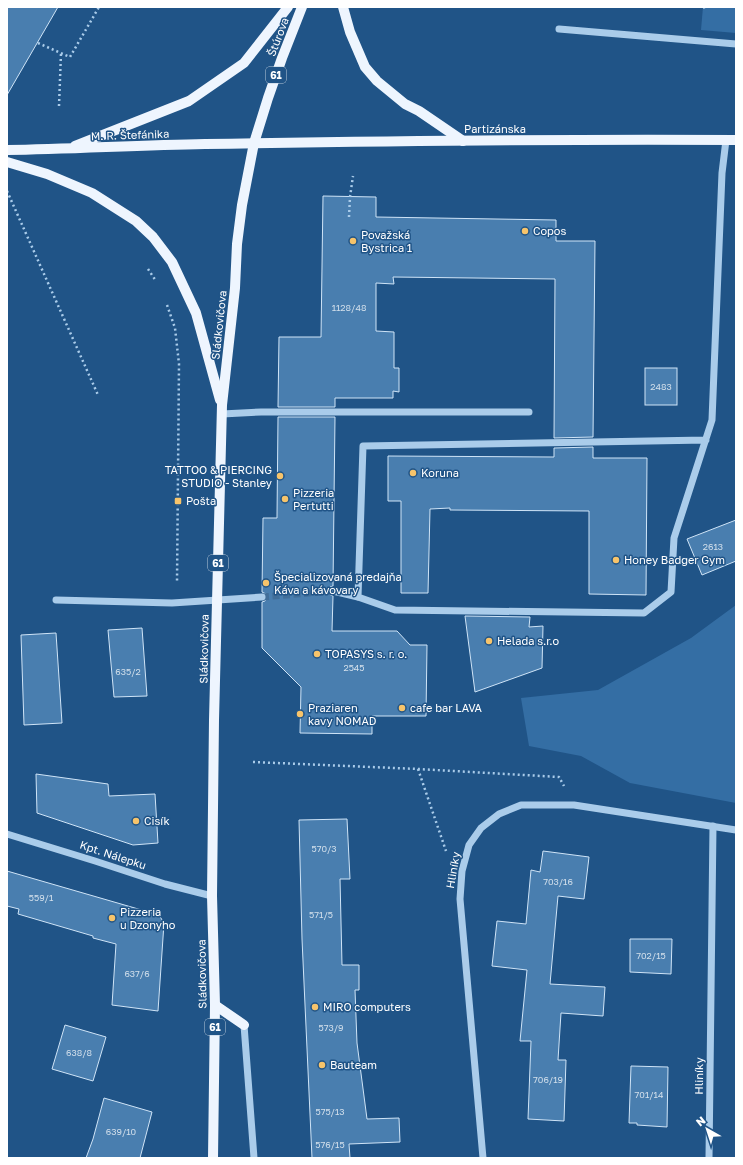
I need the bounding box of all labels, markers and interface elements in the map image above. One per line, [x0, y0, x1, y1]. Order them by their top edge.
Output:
street label: Štúrova [264, 16, 291, 58]
road number: 61 [266, 67, 286, 83]
street label: Partizánska [464, 122, 526, 135]
street label: M. R. Štefánika [90, 127, 169, 142]
place label: Copos [533, 224, 566, 237]
marker: Copos [520, 226, 530, 236]
place label: Považská Bystrica 1 [361, 228, 412, 254]
marker: Považská Bystrica 1 [348, 236, 358, 246]
street label: Sládkovičova [208, 290, 229, 360]
house number: 1128/48 [332, 302, 366, 313]
house number: 2483 [650, 381, 672, 392]
place label: TATTOO & PIERCING STUDIO - Stanley [165, 463, 272, 489]
place label: Koruna [421, 466, 459, 479]
marker: Koruna [408, 468, 418, 478]
marker: TATTOO & PIERCING STUDIO - Stanley [275, 471, 285, 481]
place label: Pizzeria Pertutti [293, 486, 334, 512]
place label: Pošta [186, 494, 216, 507]
marker: Pizzeria Pertutti [280, 494, 290, 504]
marker: Pošta [173, 496, 183, 506]
house number: 2613 [703, 541, 723, 552]
place label: Honey Badger Gym [624, 553, 725, 566]
road number: 61 [208, 555, 228, 571]
marker: Honey Badger Gym [611, 555, 621, 565]
place label: Špecializovaná predajňa Káva a kávovary [274, 570, 402, 596]
marker: Špecializovaná predajňa Káva a kávovary [261, 578, 271, 588]
street label: Sládkovičova [196, 614, 211, 684]
place label: Helada s.r.o [497, 634, 559, 647]
marker: Helada s.r.o [484, 636, 494, 646]
place label: TOPASYS s. r. o. [325, 647, 407, 660]
marker: TOPASYS s. r. o. [312, 649, 322, 659]
house number: 2545 [343, 662, 365, 673]
house number: 635/2 [115, 666, 141, 677]
place label: Praziaren kavy NOMAD [308, 701, 377, 727]
place label: cafe bar LAVA [410, 701, 483, 714]
marker: cafe bar LAVA [397, 703, 407, 713]
marker: Praziaren kavy NOMAD [295, 709, 305, 719]
place label: Cisík [144, 814, 170, 827]
marker: Cisík [131, 816, 141, 826]
street label: Kpt. Nálepku [78, 838, 148, 871]
house number: 570/3 [311, 843, 337, 854]
street label: Hliníky [443, 850, 462, 889]
house number: 703/16 [543, 876, 573, 887]
house number: 559/1 [29, 892, 54, 903]
place label: Pizzeria u Dzonyho [120, 905, 176, 931]
house number: 571/5 [309, 909, 333, 920]
marker: Pizzeria u Dzonyho [107, 913, 117, 923]
street label: Sládkovičova [194, 939, 209, 1009]
house number: 702/15 [636, 950, 666, 961]
house number: 637/6 [124, 968, 150, 979]
place label: MIRO computers [323, 1000, 411, 1013]
marker: MIRO computers [310, 1002, 320, 1012]
road number: 61 [205, 1019, 225, 1035]
house number: 573/9 [318, 1022, 344, 1033]
house number: 638/8 [66, 1047, 92, 1058]
street label: Hliníky [692, 1057, 705, 1095]
place label: Bauteam [330, 1058, 377, 1071]
marker: Bauteam [317, 1060, 327, 1070]
house number: 706/19 [533, 1074, 563, 1085]
house number: 701/14 [635, 1089, 664, 1100]
house number: 575/13 [315, 1106, 345, 1117]
north arrow [687, 1109, 727, 1149]
text: N [693, 1113, 708, 1129]
house number: 639/10 [106, 1126, 137, 1137]
house number: 576/15 [315, 1139, 345, 1150]

